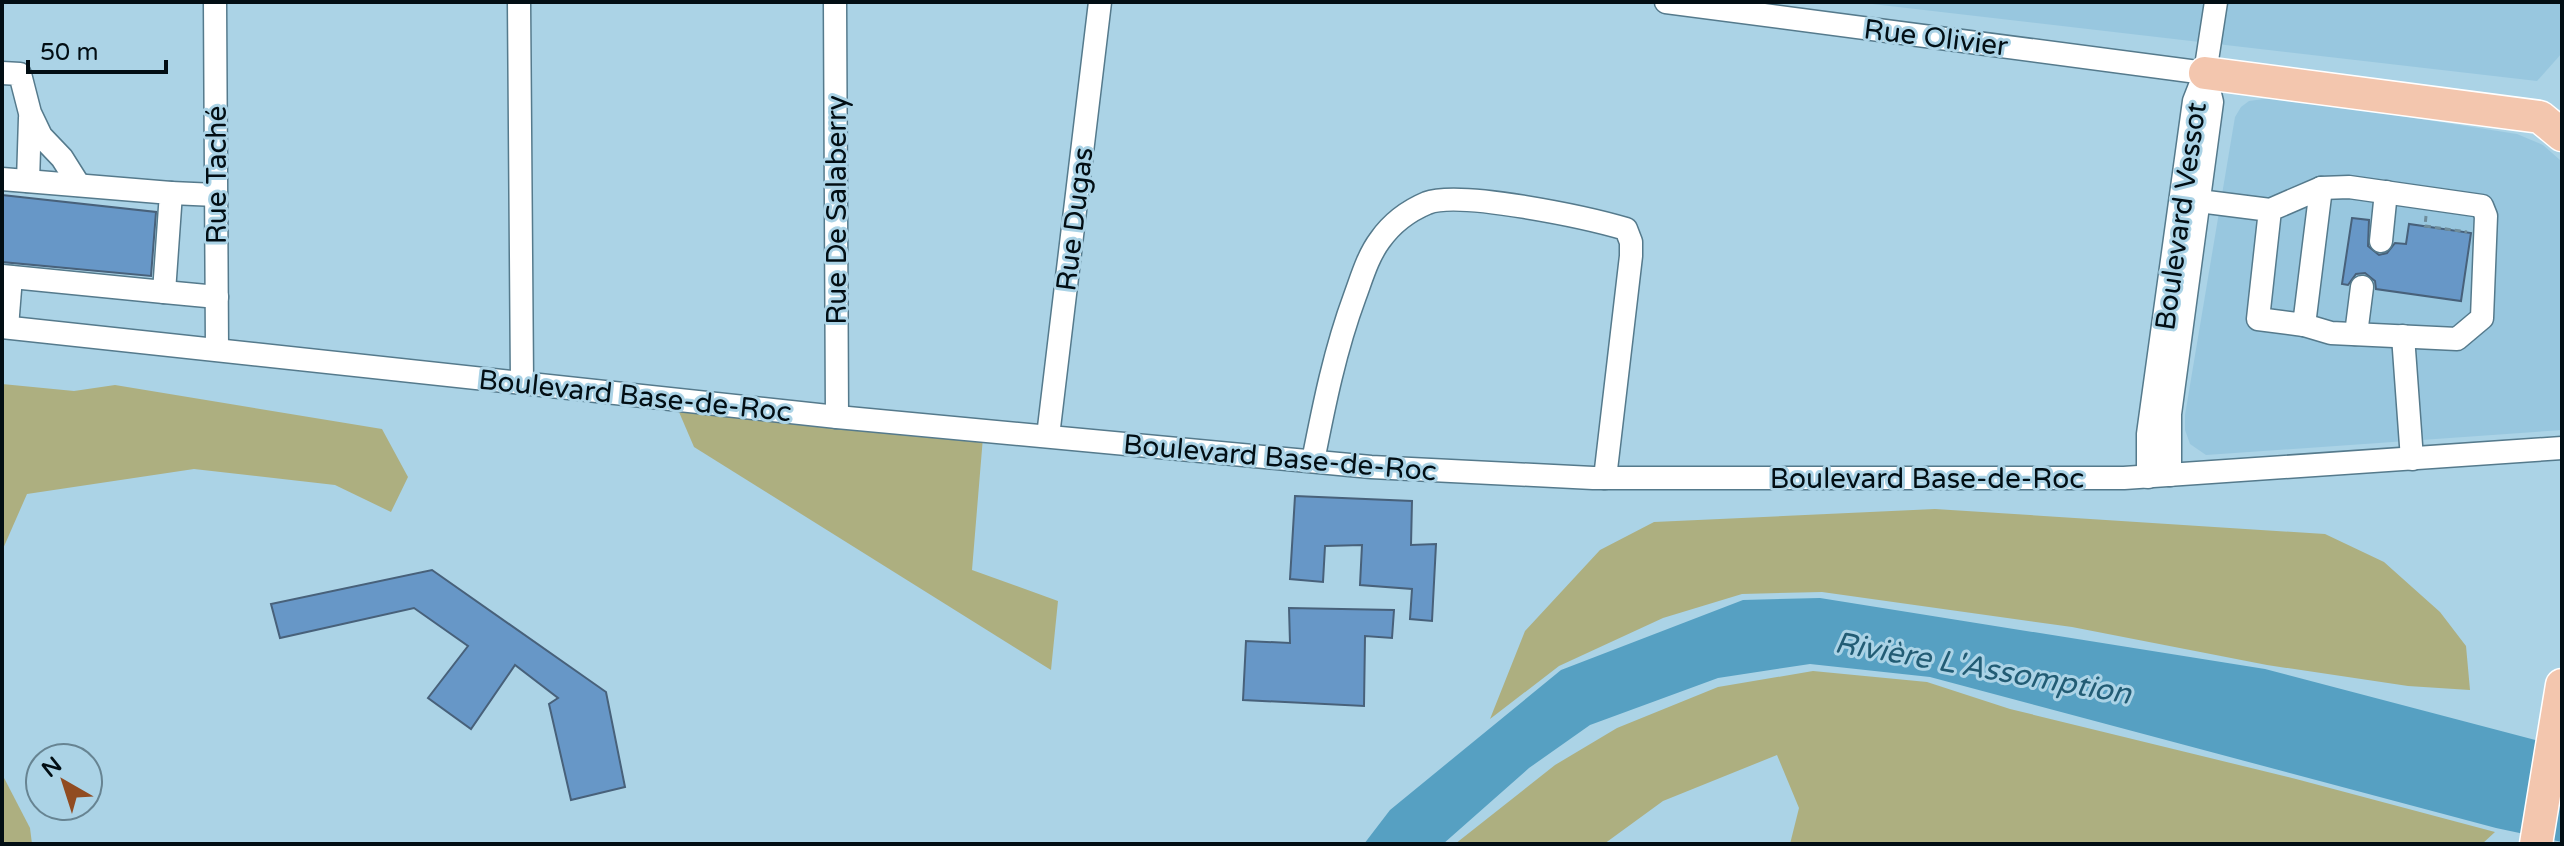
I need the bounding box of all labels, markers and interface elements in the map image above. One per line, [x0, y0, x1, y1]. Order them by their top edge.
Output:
street label: Rue Olivier [1862, 12, 2010, 64]
scale bar [28, 24, 166, 74]
text: 50 m [40, 38, 98, 67]
street label: Rue De Salaberry [820, 95, 854, 325]
street label: Boulevard Vessot [2148, 100, 2214, 332]
street label: Rue Taché [200, 106, 234, 244]
street label: Rue Dugas [1049, 145, 1101, 293]
street label: Boulevard Base-de-Roc [477, 363, 793, 429]
street label: Boulevard Base-de-Roc [1122, 427, 1438, 489]
street label: Boulevard Base-de-Roc [1770, 462, 2084, 496]
water label: Rivière L'Assomption [1832, 624, 2135, 713]
north arrow [24, 742, 104, 822]
text: N [37, 752, 67, 783]

